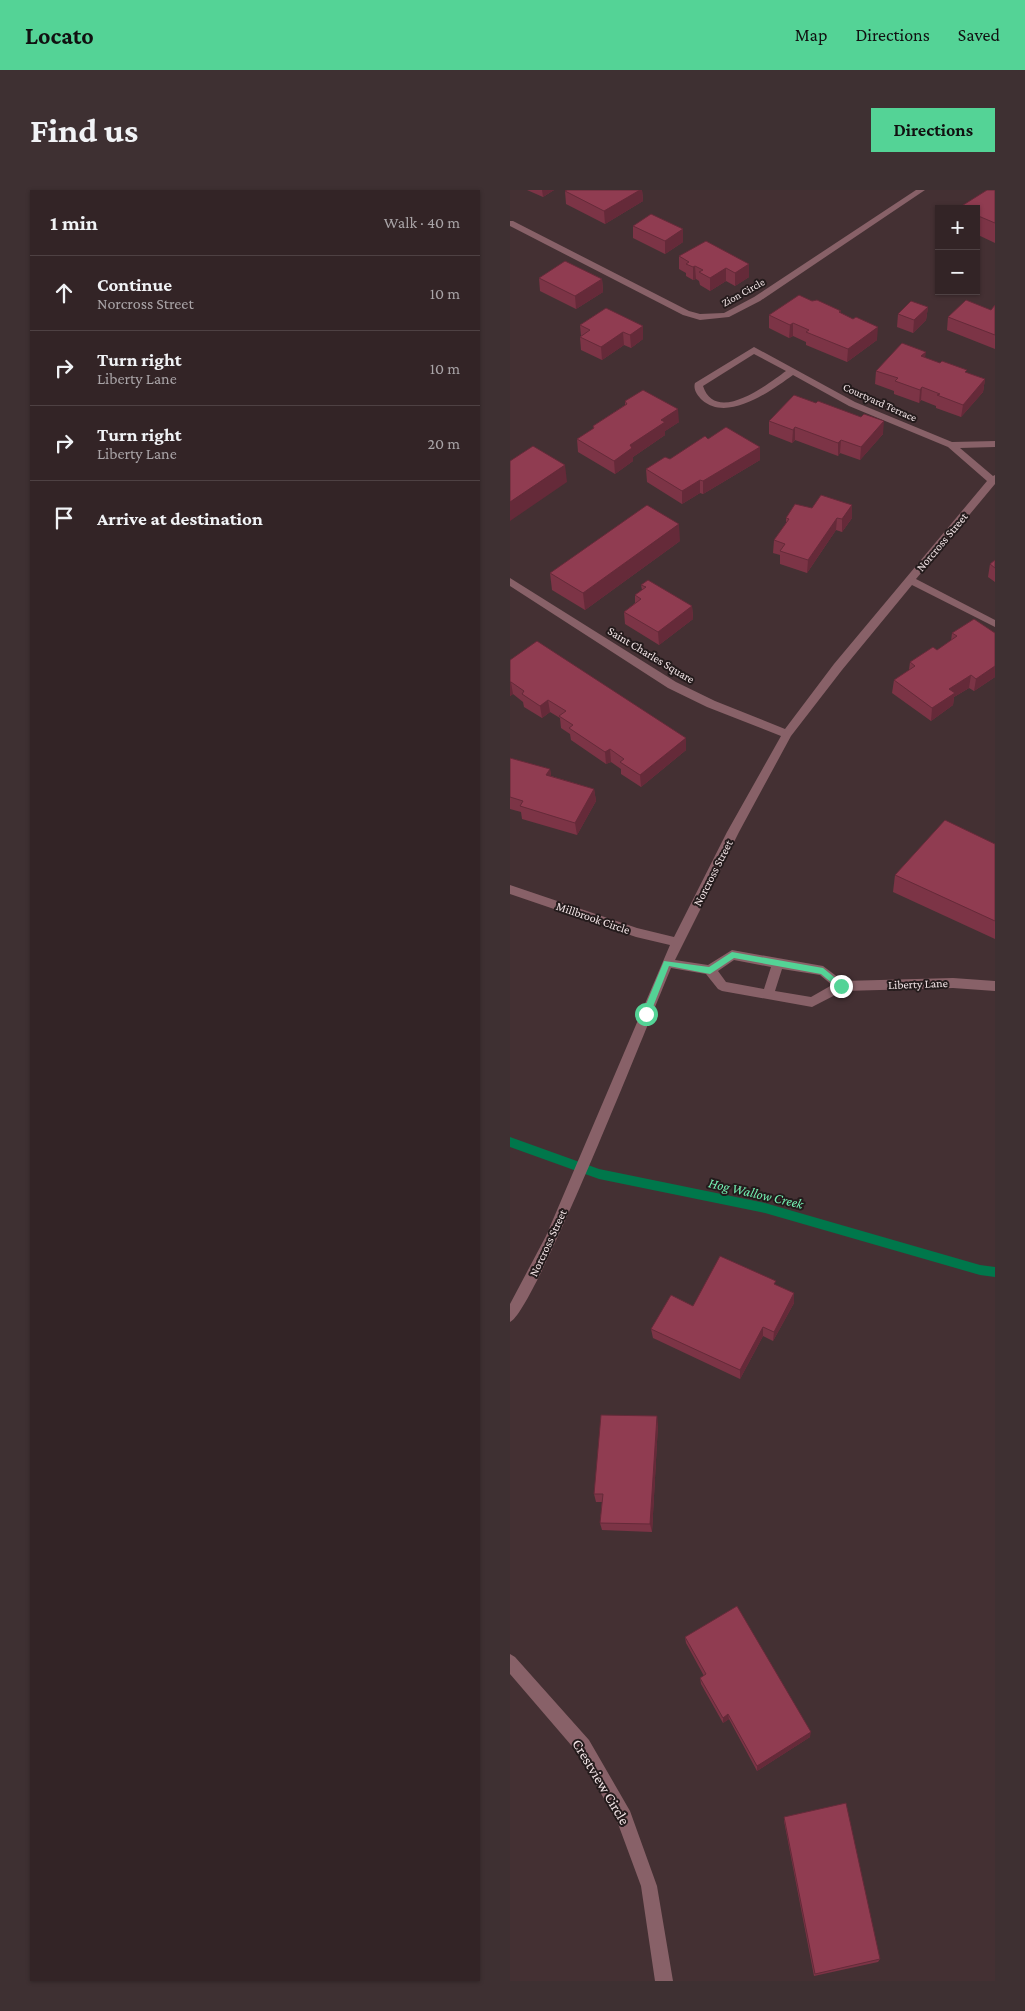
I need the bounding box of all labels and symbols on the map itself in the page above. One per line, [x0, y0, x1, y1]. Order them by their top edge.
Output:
street label: Zion Circle [719, 275, 767, 309]
street label: Courtyard Terrace [841, 380, 919, 425]
street label: Norcross Street [913, 509, 971, 574]
street label: Saint Charles Square [605, 624, 697, 686]
street label: Norcross Street [690, 837, 736, 908]
street label: Millbrook Circle [554, 899, 632, 937]
route end [830, 975, 853, 998]
street label: Liberty Lane [888, 976, 948, 992]
route start [635, 1003, 658, 1026]
water label: Hog Wallow Creek [707, 1174, 806, 1212]
street label: Norcross Street [526, 1206, 570, 1279]
street label: Crestview Circle [569, 1736, 633, 1828]

